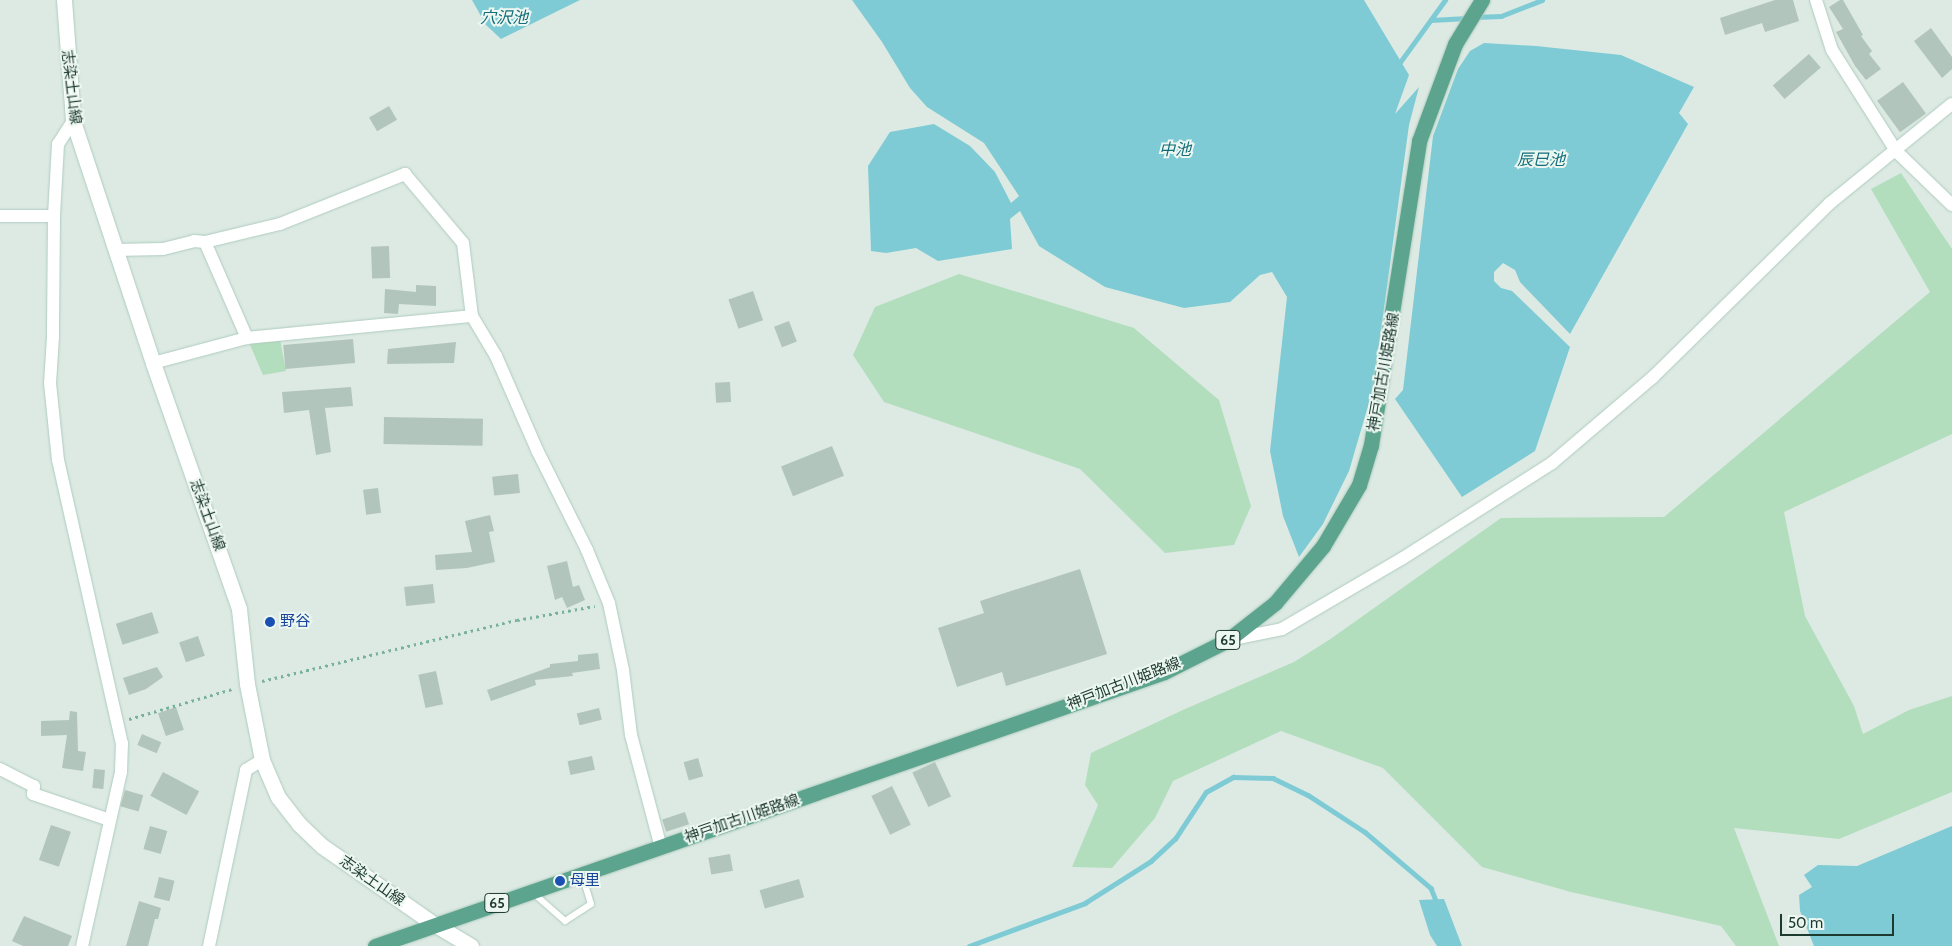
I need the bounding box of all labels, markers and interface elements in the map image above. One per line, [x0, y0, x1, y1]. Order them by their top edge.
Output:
water label: 穴沢池 [480, 8, 528, 28]
street label: 志染土山線 [57, 49, 85, 125]
water label: 中池 [1159, 140, 1191, 160]
water label: 辰巳池 [1517, 150, 1565, 170]
street label: 神戸加古川姫路線 [1365, 311, 1403, 433]
street label: 志染土山線 [186, 477, 228, 553]
place label: 野谷 [280, 613, 310, 631]
marker: 野谷 [264, 616, 276, 628]
road number: 65 [1214, 628, 1242, 652]
street label: 神戸加古川姫路線 [1065, 654, 1183, 714]
street label: 神戸加古川姫路線 [682, 791, 802, 847]
street label: 志染土山線 [336, 852, 408, 910]
place label: 母里 [570, 872, 600, 890]
marker: 母里 [554, 875, 566, 887]
road number: 65 [483, 891, 511, 914]
scale bar [1782, 904, 1896, 936]
text: 50 m [1788, 914, 1823, 932]

